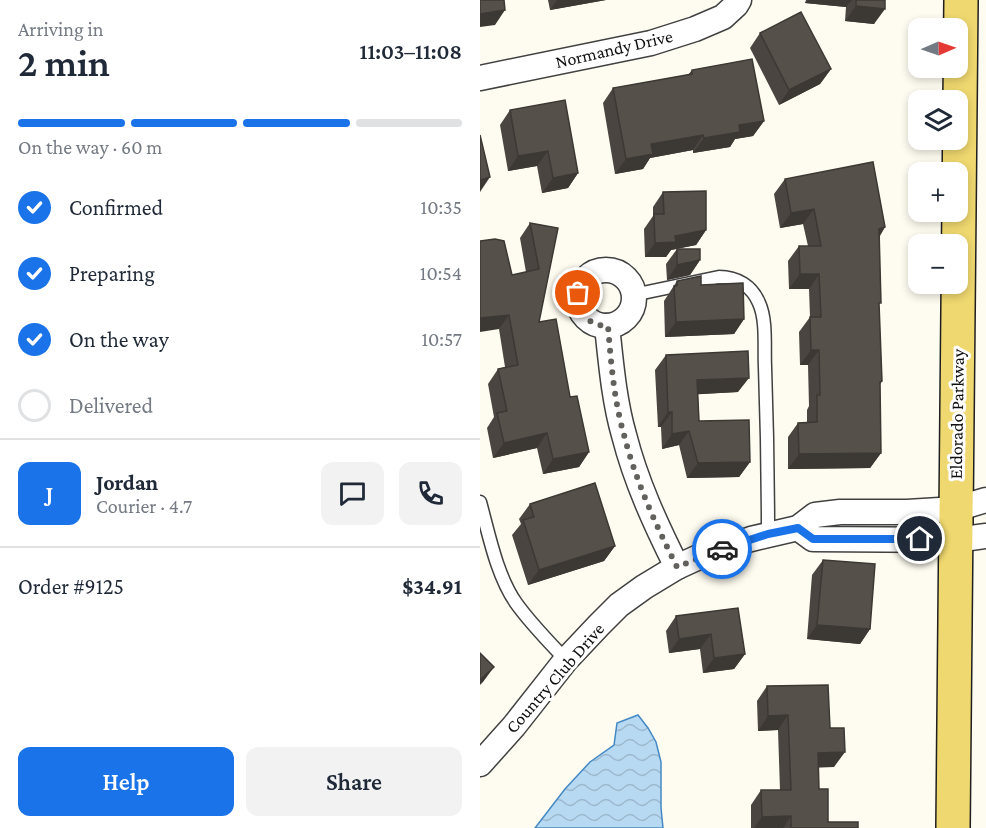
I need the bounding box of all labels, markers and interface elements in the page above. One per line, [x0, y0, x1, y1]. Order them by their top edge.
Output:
text: Arriving in [18, 18, 103, 40]
north arrow [908, 18, 968, 78]
map controls [908, 18, 968, 294]
street label: Normandy Drive [553, 26, 675, 72]
text: 11:03–11:08 [360, 39, 462, 64]
text: 2 min [18, 41, 110, 84]
button: layers [908, 90, 968, 150]
text: On the way · 60 m [18, 136, 162, 158]
button: + [908, 162, 968, 222]
icon: check [18, 191, 51, 224]
text: Confirmed [69, 195, 163, 220]
text: 10:35 [421, 196, 462, 218]
button: − [908, 234, 968, 294]
icon: check [18, 257, 51, 290]
text: Preparing [69, 261, 155, 286]
text: 10:54 [420, 262, 462, 284]
pin [552, 267, 603, 318]
icon: bag [561, 276, 594, 309]
icon: check [18, 323, 51, 356]
text: On the way [69, 327, 169, 352]
text: 10:57 [421, 328, 462, 350]
street label: Eldorado Parkway [946, 348, 968, 479]
text: Delivered [69, 393, 153, 418]
button: chat [321, 462, 384, 525]
button: phone [399, 462, 462, 525]
text: Jordan [96, 470, 158, 495]
text: J [46, 481, 53, 506]
text: Courier · 4.7 [96, 495, 192, 517]
pin [894, 513, 945, 564]
courier [692, 519, 752, 579]
icon: home [903, 522, 936, 555]
icon: car [706, 533, 739, 566]
text: Order #9125 [18, 574, 124, 599]
text: $34.91 [402, 574, 462, 599]
street label: Country Club Drive [502, 619, 608, 737]
button: Help [18, 747, 234, 816]
button: Share [246, 747, 462, 816]

